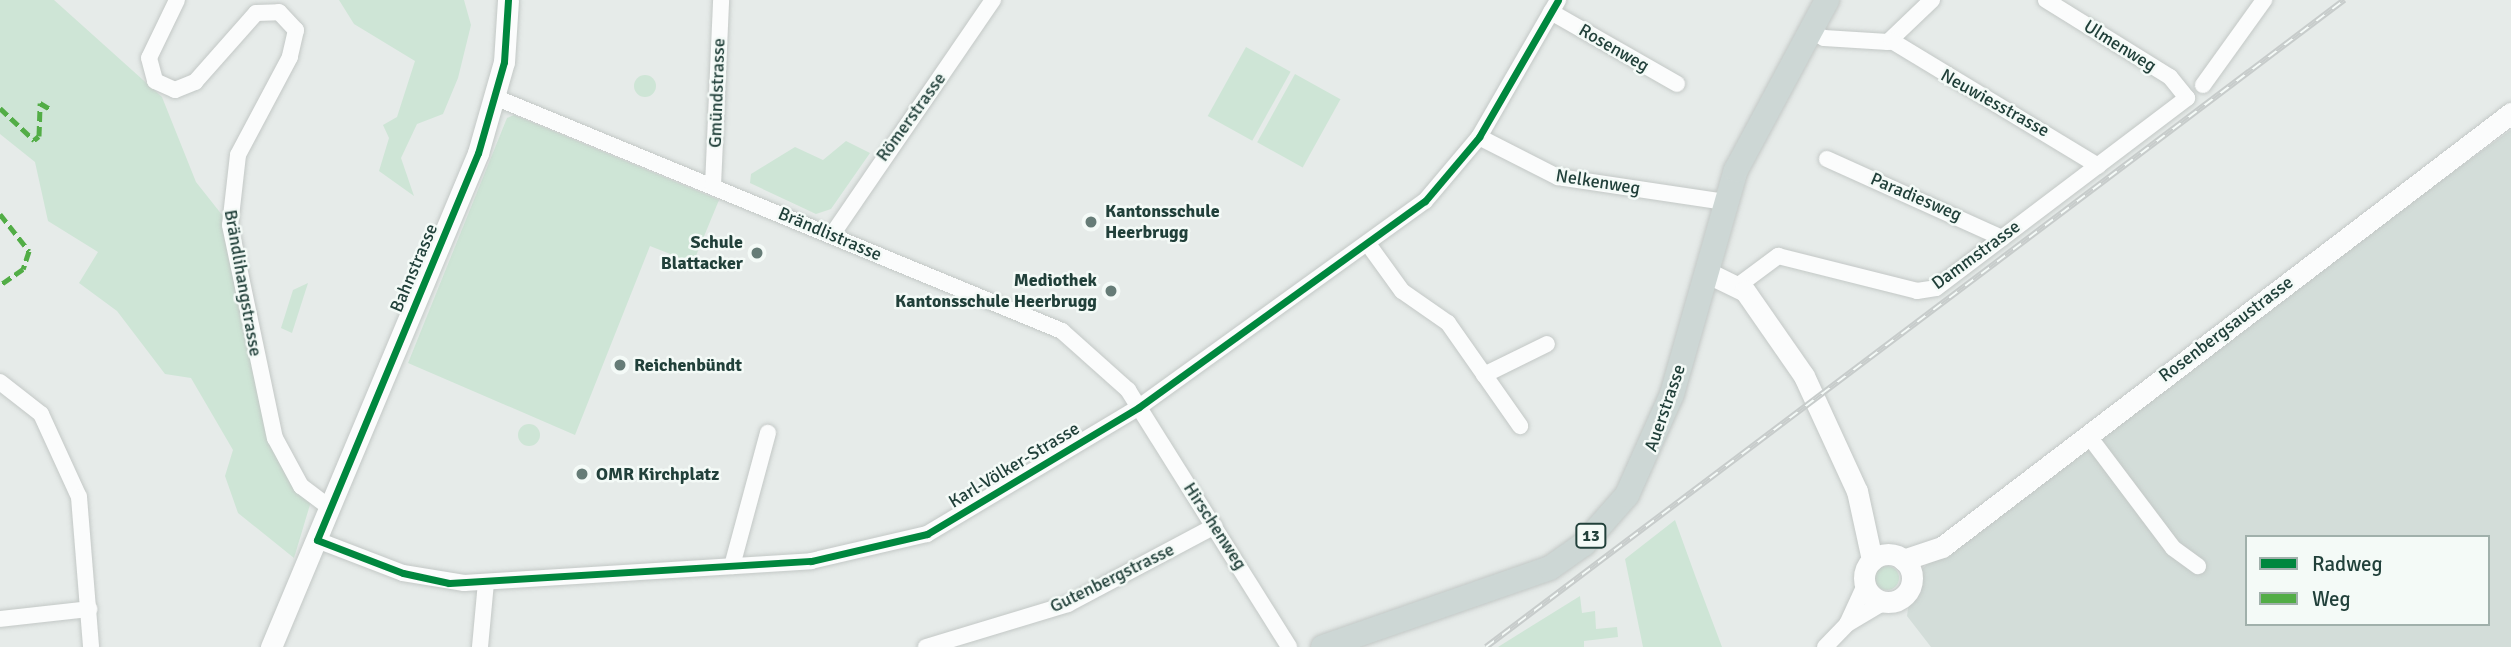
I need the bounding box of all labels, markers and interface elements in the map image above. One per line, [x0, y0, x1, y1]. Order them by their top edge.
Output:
street label: Ulmenweg [2080, 15, 2160, 77]
street label: Rosenweg [1575, 19, 1653, 77]
street label: Gmündstrasse [704, 38, 730, 148]
street label: Neuwiesstrasse [1937, 64, 2053, 142]
street label: Römerstrasse [872, 68, 950, 166]
street label: Nelkenweg [1554, 165, 1642, 199]
street label: Paradiesweg [1867, 168, 1965, 226]
place label: Kantonsschule Heerbrugg [1105, 201, 1220, 244]
street label: Brändlistrasse [775, 203, 885, 265]
street label: Brändlihangstrasse [219, 208, 267, 358]
marker: Kantonsschule Heerbrugg [1083, 214, 1099, 230]
street label: Dammstrasse [1928, 216, 2024, 294]
street label: Bahnstrasse [386, 220, 442, 316]
place label: Schule Blattacker [661, 232, 743, 274]
marker: Schule Blattacker [749, 245, 765, 261]
place label: Mediothek Kantonsschule Heerbrugg [895, 270, 1097, 312]
street label: Rosenbergsaustrasse [2155, 271, 2297, 387]
marker: Mediothek Kantonsschule Heerbrugg [1103, 283, 1119, 299]
place label: Reichenbündt [634, 354, 742, 376]
marker: Reichenbündt [612, 357, 628, 373]
street label: Auerstrasse [1640, 362, 1690, 454]
street label: Karl-Völker-Strasse [945, 417, 1083, 513]
place label: OMR Kirchplatz [596, 463, 719, 485]
marker: OMR Kirchplatz [574, 466, 590, 482]
street label: Hirschenweg [1179, 478, 1251, 574]
road number: 13 [1575, 524, 1607, 548]
legend [2245, 535, 2490, 626]
street label: Gutenbergstrasse [1046, 539, 1178, 617]
text: Radweg [2312, 551, 2383, 577]
text: Weg [2312, 586, 2351, 612]

